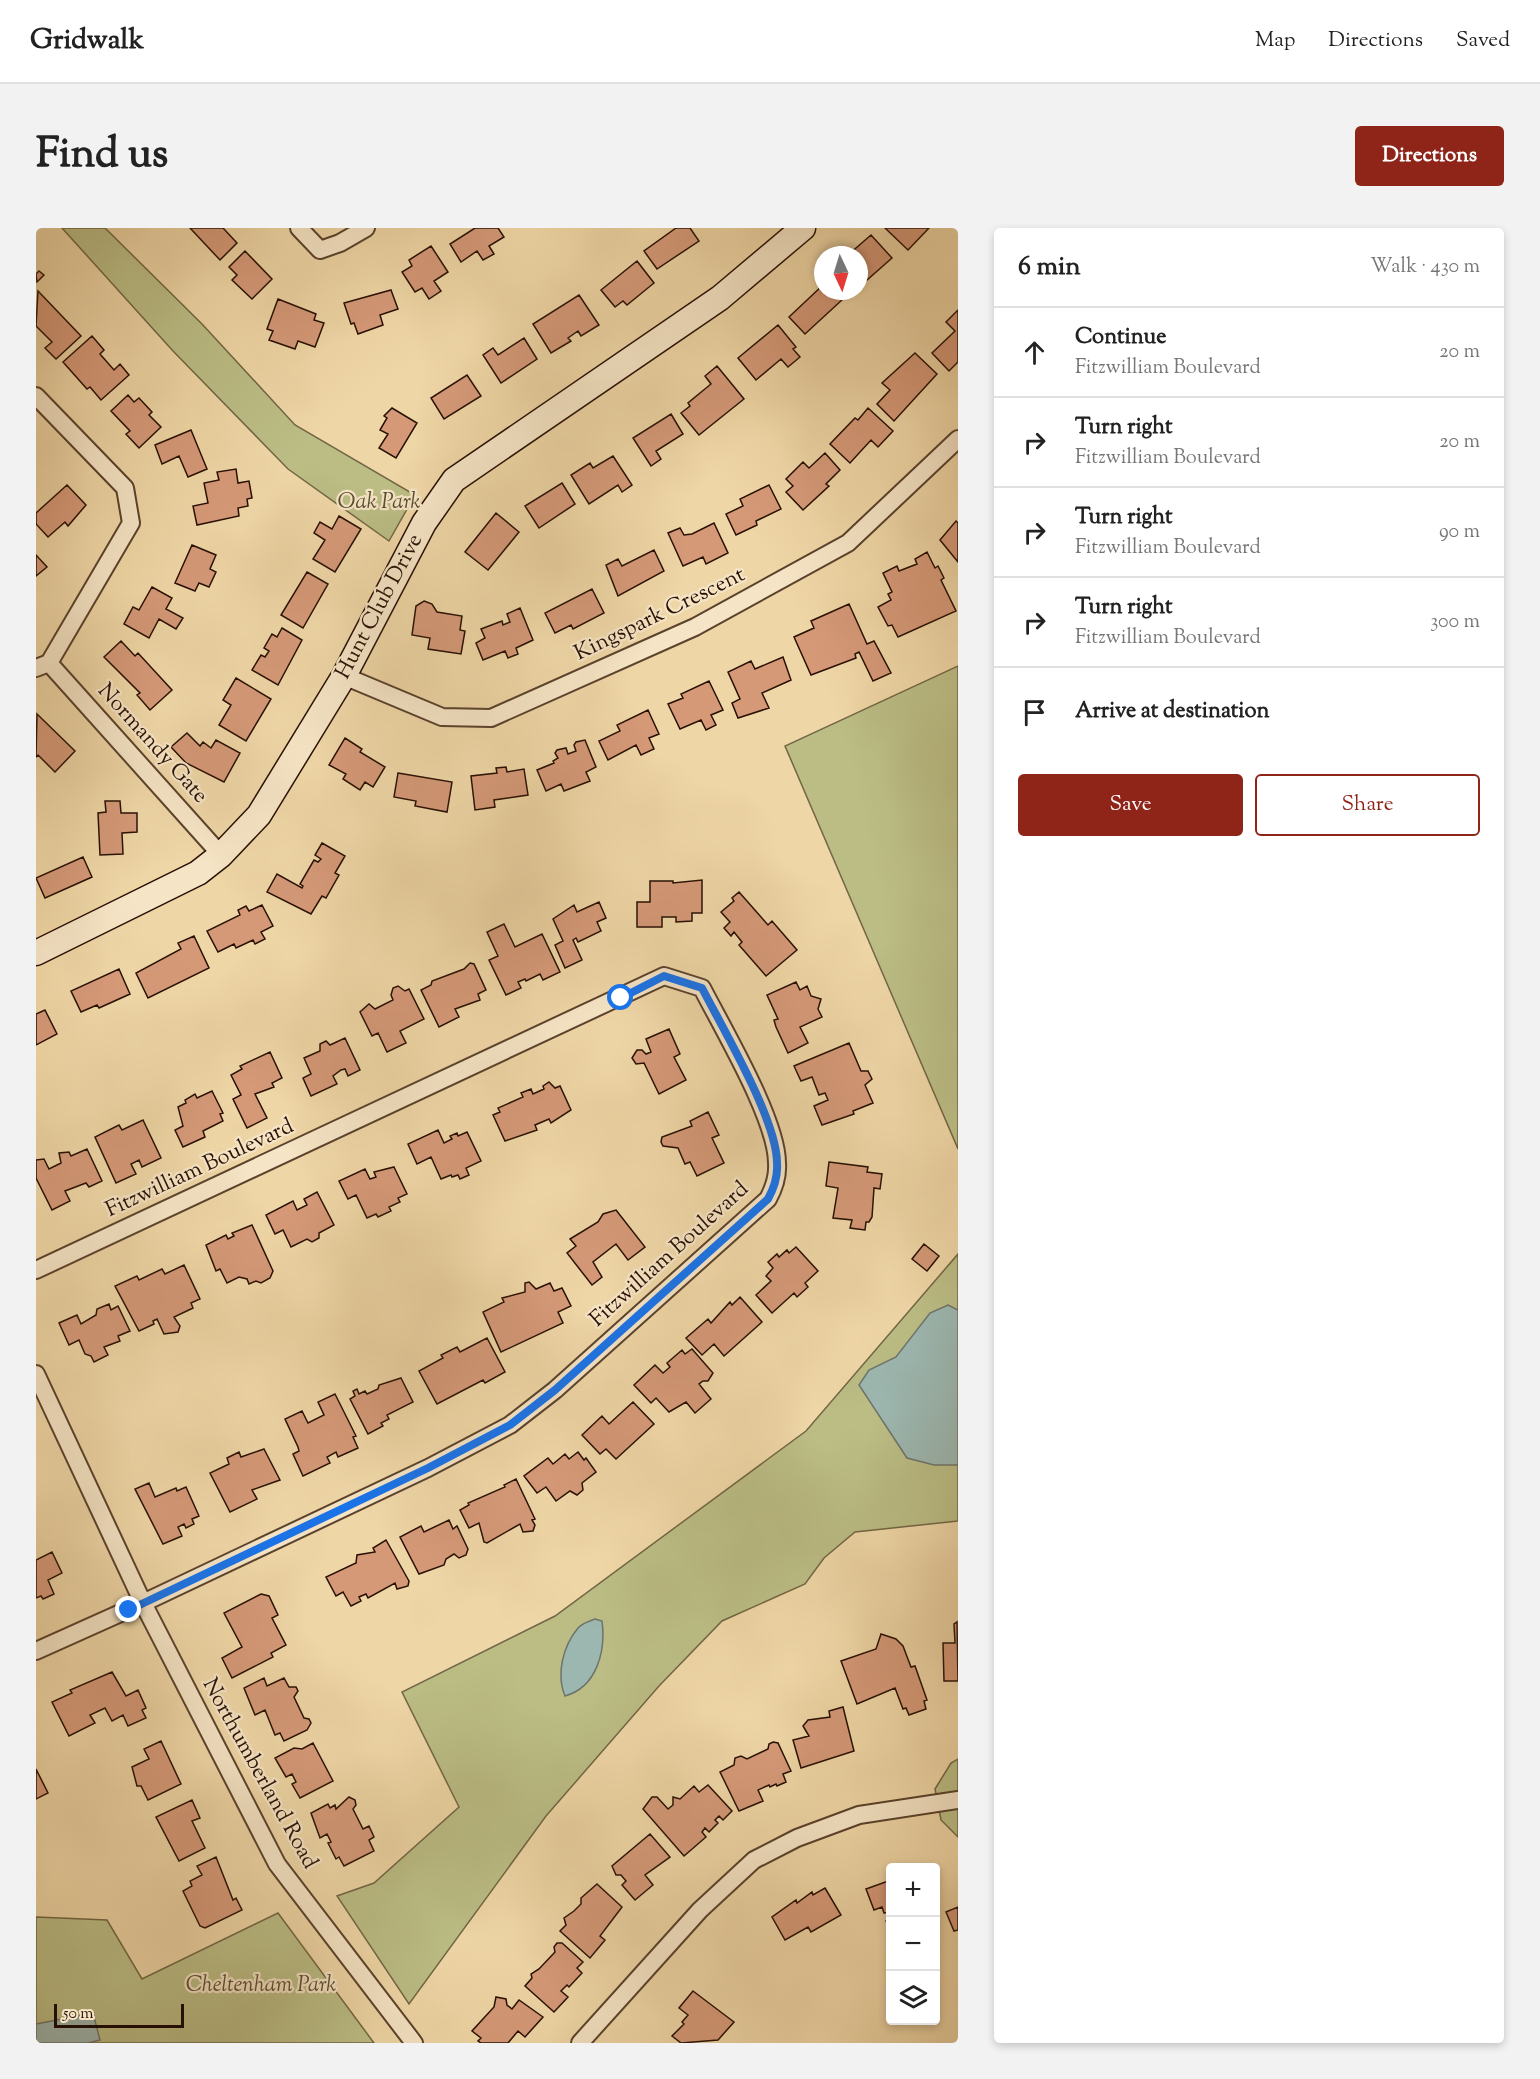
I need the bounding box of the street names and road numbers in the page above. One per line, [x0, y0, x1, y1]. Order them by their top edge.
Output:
street label: Hunt Club Drive [328, 528, 432, 686]
street label: Kingspark Crescent [569, 560, 751, 670]
street label: Normandy Gate [89, 677, 215, 811]
street label: Fitzwilliam Boulevard [101, 1111, 299, 1227]
street label: Fitzwilliam Boulevard [583, 1175, 757, 1335]
street label: Northumberland Road [193, 1672, 325, 1876]

